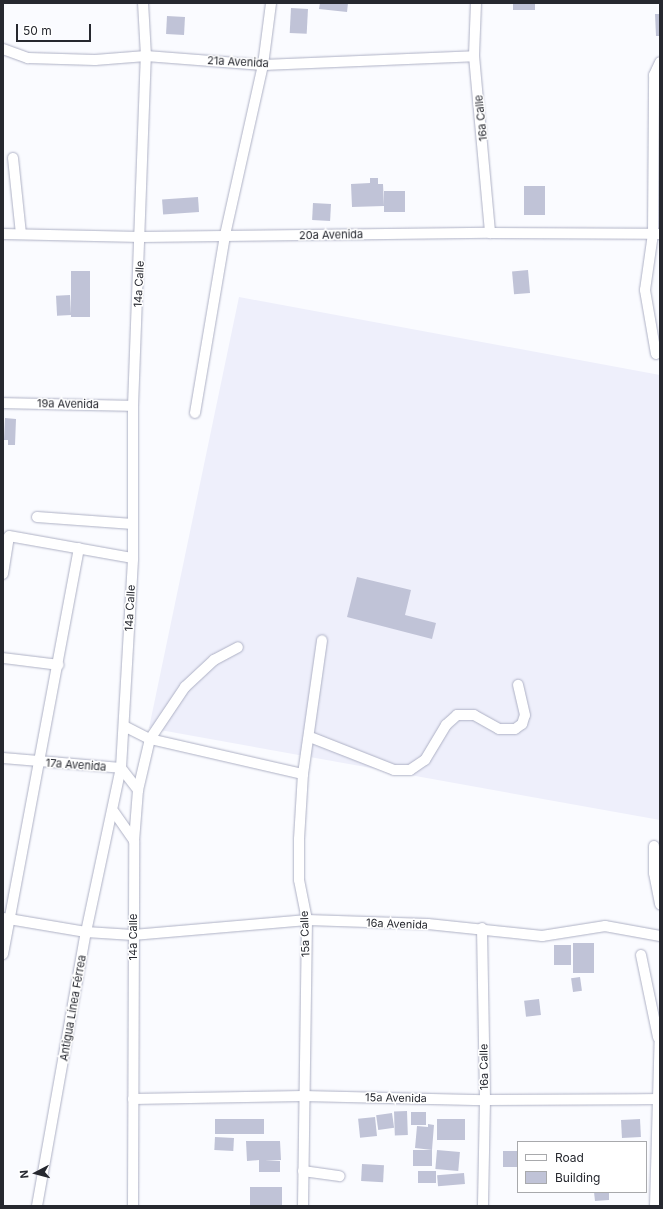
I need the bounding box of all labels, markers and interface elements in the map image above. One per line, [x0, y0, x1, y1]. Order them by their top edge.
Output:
scale bar [18, 16, 93, 42]
text: 50 m [23, 23, 52, 38]
street label: 21a Avenida [207, 54, 269, 70]
street label: 16a Calle [472, 94, 490, 142]
street label: 20a Avenida [299, 228, 363, 242]
street label: 14a Calle [131, 260, 147, 308]
street label: 19a Avenida [37, 397, 99, 411]
street label: 14a Calle [122, 584, 138, 632]
street label: 17a Avenida [45, 756, 107, 774]
street label: 15a Calle [298, 911, 312, 957]
street label: 14a Calle [126, 914, 140, 960]
street label: 16a Avenida [366, 916, 428, 932]
street label: Antigua Línea Férrea [57, 954, 89, 1062]
street label: 16a Calle [477, 1044, 491, 1090]
street label: 15a Avenida [365, 1091, 427, 1105]
legend [517, 1141, 647, 1193]
text: Road [555, 1150, 584, 1165]
north arrow [16, 1153, 56, 1193]
text: N [17, 1169, 31, 1179]
text: Building [555, 1170, 600, 1185]

